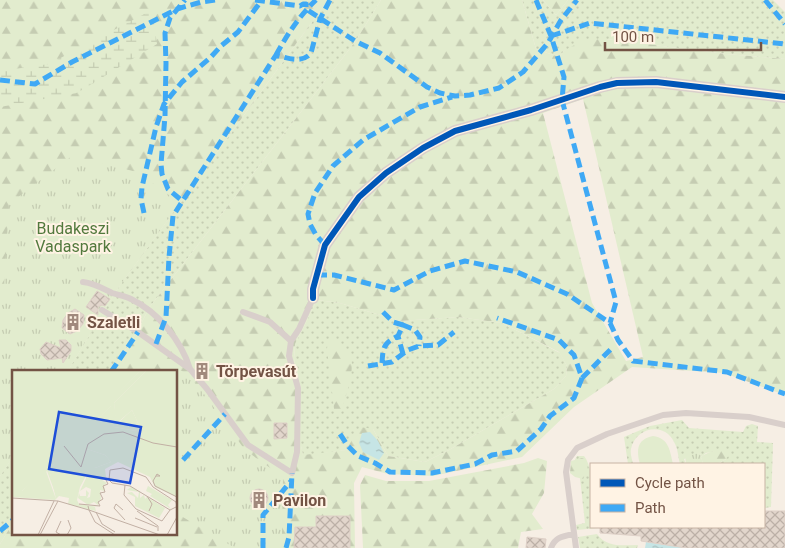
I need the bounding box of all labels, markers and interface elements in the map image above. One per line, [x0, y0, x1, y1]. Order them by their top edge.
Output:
scale bar [605, 20, 761, 52]
text: 100 m [612, 28, 654, 46]
park label: Budakeszi Vadaspark [35, 219, 112, 256]
building icon: Szaletli [63, 312, 83, 332]
place label: Szaletli [87, 313, 140, 332]
building icon: Törpevasút [192, 361, 212, 381]
place label: Törpevasút [216, 362, 297, 381]
inset map [12, 370, 178, 536]
legend [590, 463, 765, 528]
text: Cycle path [635, 474, 705, 492]
building icon: Pavilon [249, 490, 269, 510]
place label: Pavilon [273, 491, 326, 510]
text: Path [635, 499, 666, 517]

